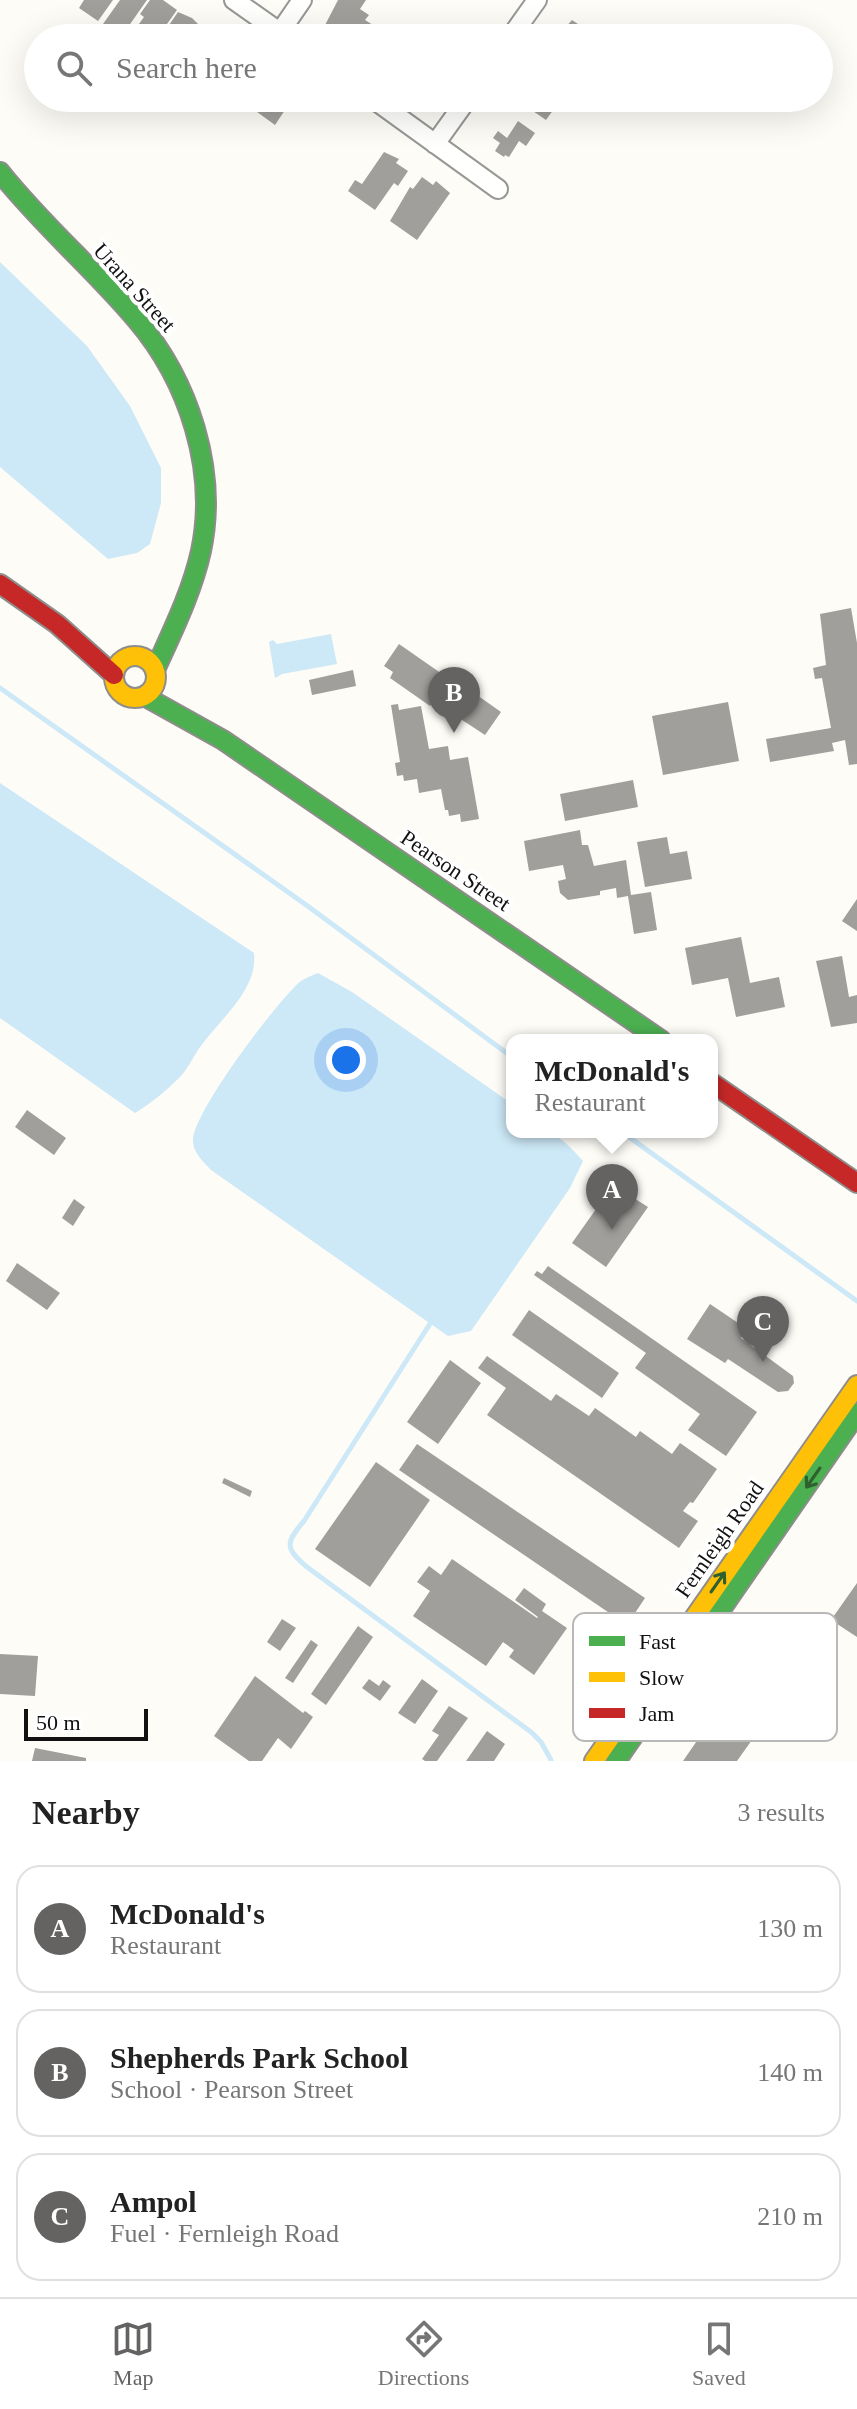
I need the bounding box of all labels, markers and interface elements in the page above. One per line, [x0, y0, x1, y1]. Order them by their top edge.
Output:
search box [24, 24, 833, 112]
icon: search [52, 46, 96, 90]
text: Search here [116, 51, 257, 84]
street label: Urana Street [88, 238, 181, 337]
pin: B [428, 667, 480, 733]
street label: Pearson Street [396, 825, 515, 916]
popup [506, 1034, 718, 1138]
your location [326, 1040, 366, 1080]
text: McDonald's [534, 1054, 690, 1087]
text: Restaurant [534, 1088, 646, 1117]
pin: A [586, 1164, 638, 1230]
pin: C [737, 1296, 789, 1362]
one-way arrow [805, 1466, 821, 1488]
street label: Fernleigh Road [670, 1476, 769, 1602]
one-way arrow [710, 1572, 726, 1594]
legend [573, 1613, 837, 1741]
text: Fast [639, 1629, 676, 1654]
text: Slow [639, 1665, 684, 1690]
text: Jam [639, 1701, 674, 1726]
scale bar [24, 1705, 148, 1741]
text: 50 m [36, 1710, 81, 1735]
text: Nearby [32, 1794, 140, 1831]
text: 3 results [738, 1798, 825, 1827]
text: McDonald's [110, 1897, 265, 1930]
text: A [51, 1914, 69, 1943]
text: 130 m [757, 1914, 823, 1943]
text: Restaurant [110, 1931, 221, 1960]
text: Shepherds Park School [110, 2041, 408, 2074]
text: B [51, 2058, 69, 2087]
text: 140 m [757, 2058, 823, 2087]
text: School · Pearson Street [110, 2075, 353, 2104]
text: Ampol [110, 2185, 197, 2218]
text: C [51, 2202, 69, 2231]
text: 210 m [757, 2202, 823, 2231]
text: Fuel · Fernleigh Road [110, 2219, 339, 2248]
tab: Map [111, 2317, 155, 2391]
tab: Directions [378, 2317, 469, 2391]
tab: Saved [692, 2317, 746, 2391]

